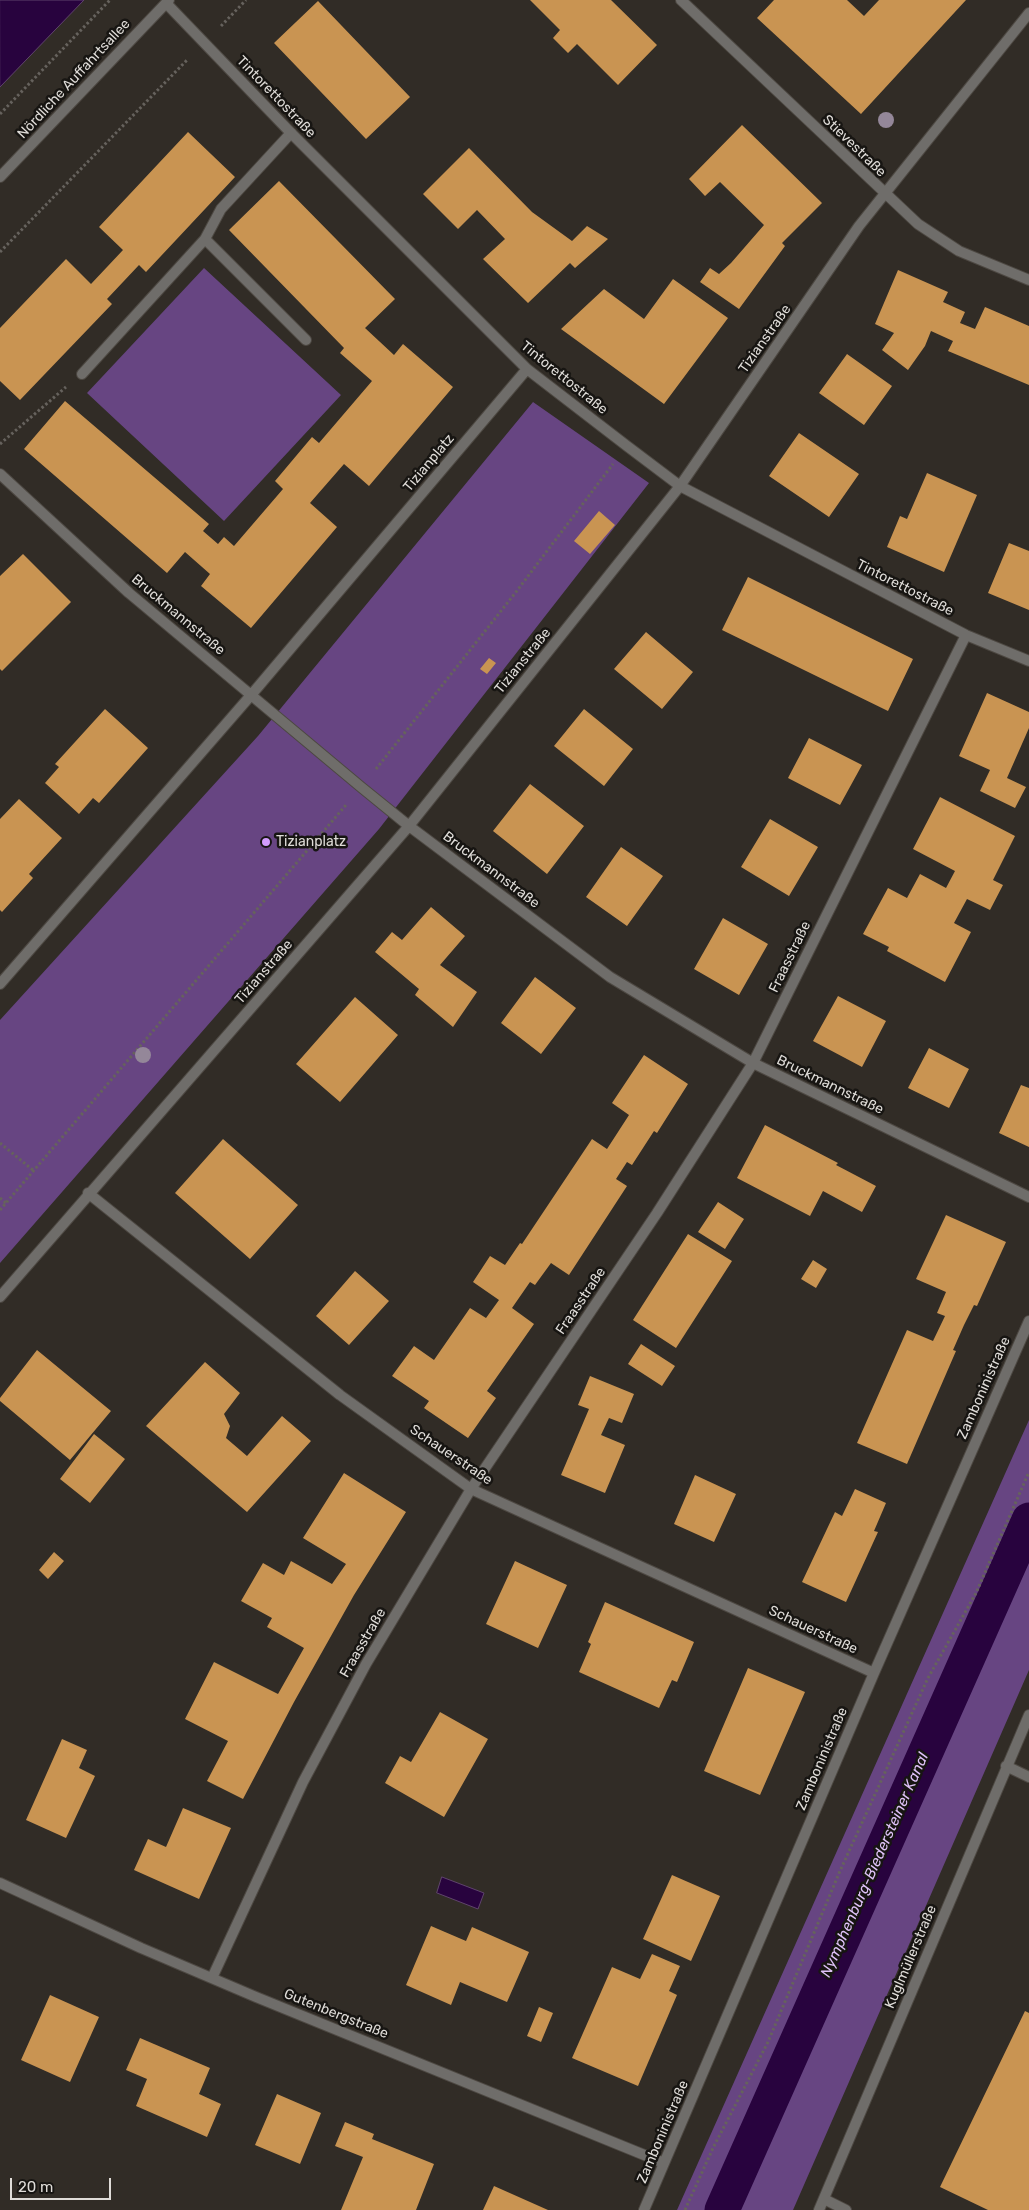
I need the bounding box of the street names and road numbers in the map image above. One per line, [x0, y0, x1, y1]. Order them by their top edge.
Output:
street label: Nördliche Auffahrtsallee [14, 16, 134, 142]
street label: Tintorettostraße [233, 53, 319, 141]
street label: Stievestraße [819, 111, 889, 181]
street label: Tizianstraße [735, 301, 795, 377]
street label: Tintorettostraße [517, 338, 611, 418]
street label: Tizianplatz [400, 431, 458, 495]
street label: Tintorettostraße [854, 556, 956, 620]
street label: Bruckmannstraße [128, 571, 228, 659]
street label: Tizianstraße [491, 625, 555, 697]
street label: Bruckmannstraße [439, 828, 543, 912]
street label: Fraasstraße [765, 919, 815, 995]
street label: Tizianstraße [231, 936, 297, 1008]
street label: Bruckmannstraße [774, 1052, 886, 1118]
street label: Fraasstraße [552, 1264, 610, 1338]
street label: Zamboninistraße [954, 1334, 1014, 1442]
street label: Schauerstraße [407, 1421, 495, 1489]
street label: Schauerstraße [766, 1602, 860, 1658]
street label: Fraasstraße [336, 1605, 390, 1681]
street label: Zamboninistraße [793, 1705, 851, 1813]
street label: Kuglmüllerstraße [882, 1903, 940, 2011]
street label: Gutenbergstraße [281, 1985, 391, 2043]
street label: Zamboninistraße [634, 2078, 692, 2186]

